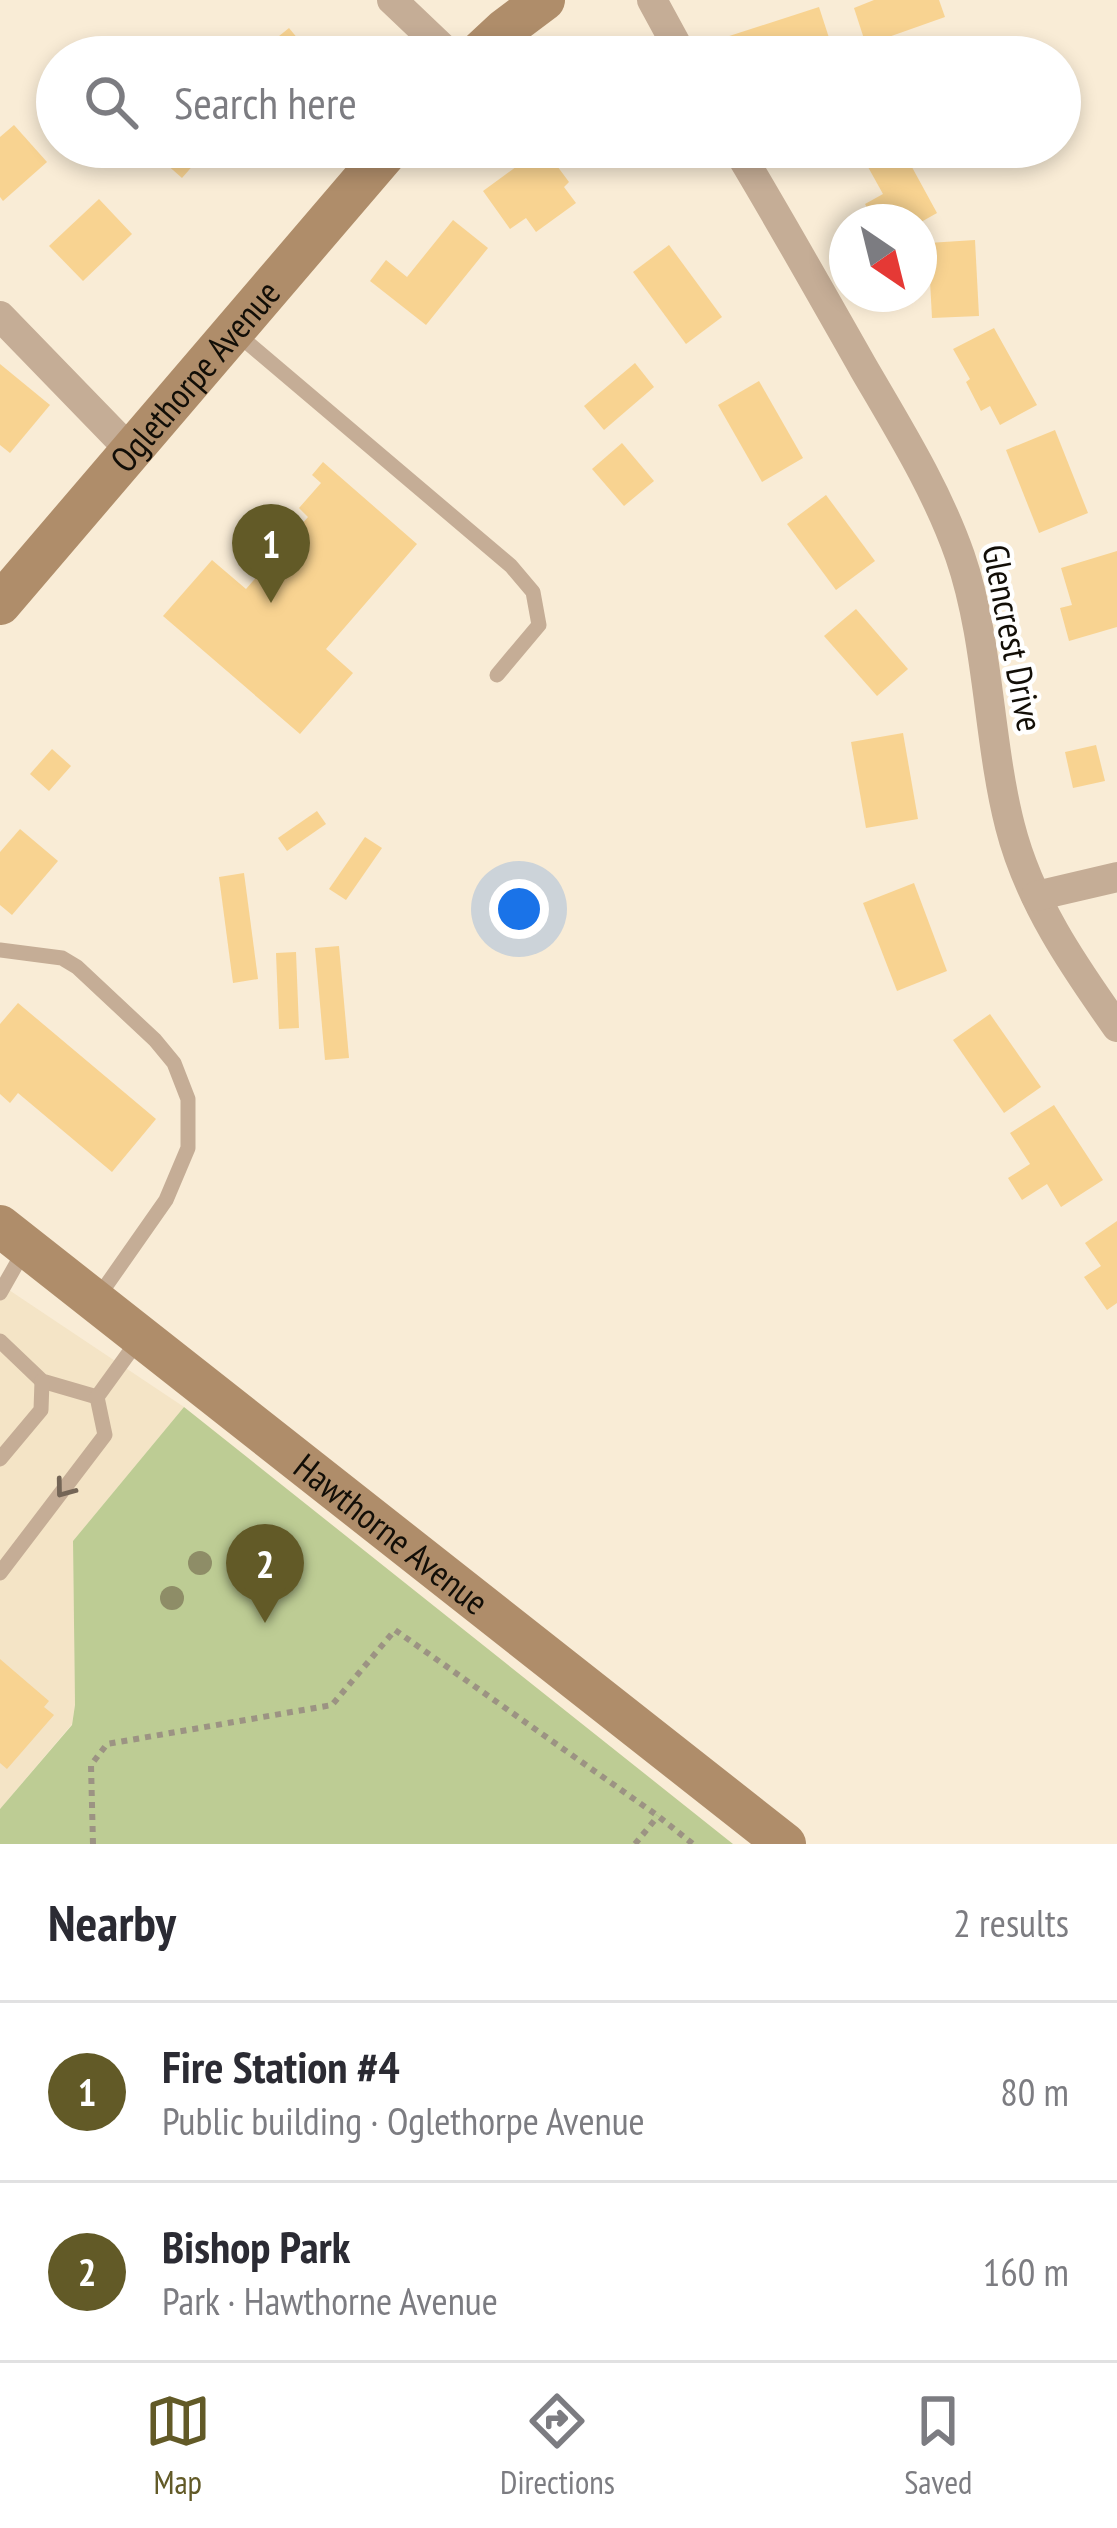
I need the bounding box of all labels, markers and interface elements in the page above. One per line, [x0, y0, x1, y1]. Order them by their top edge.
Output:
search box [36, 36, 1081, 168]
icon: search [78, 69, 144, 135]
text: Search here [174, 73, 357, 131]
north arrow [829, 204, 937, 312]
street label: Oglethorpe Avenue [99, 270, 290, 481]
pin: 1 [232, 504, 310, 603]
street label: Glencrest Drive [972, 540, 1055, 735]
your location [489, 879, 549, 939]
street label: Hawthorne Avenue [285, 1443, 498, 1625]
one-way arrow [56, 1475, 78, 1497]
pin: 2 [226, 1524, 304, 1623]
text: Nearby [48, 1889, 176, 1955]
text: 2 results [953, 1897, 1069, 1948]
text: Fire Station #4 [162, 2037, 400, 2095]
text: 1 [78, 2066, 96, 2117]
text: 80 m [1000, 2066, 1069, 2117]
text: Public building · Oglethorpe Avenue [162, 2095, 645, 2146]
text: Bishop Park [162, 2217, 350, 2275]
text: 2 [78, 2246, 96, 2297]
text: 160 m [983, 2246, 1069, 2297]
text: Park · Hawthorne Avenue [162, 2275, 498, 2326]
tab: Map [145, 2388, 211, 2503]
tab: Directions [500, 2388, 615, 2503]
tab: Saved [904, 2388, 972, 2503]

